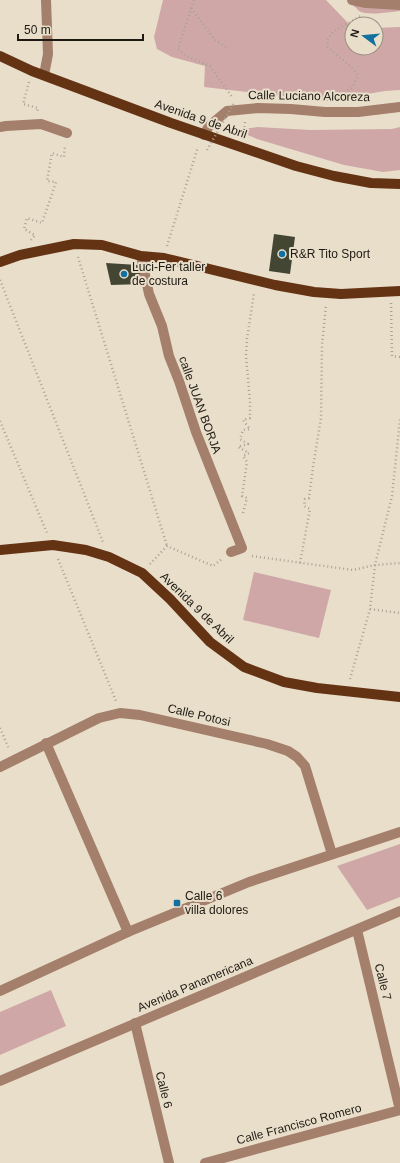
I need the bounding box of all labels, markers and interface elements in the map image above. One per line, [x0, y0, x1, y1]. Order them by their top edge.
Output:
scale bar [18, 16, 143, 42]
north arrow [344, 16, 384, 56]
text: 50 m [24, 23, 51, 37]
text: N [348, 28, 361, 39]
street label: Calle Luciano Alcoreza [248, 88, 370, 104]
street label: Avenida 9 de Abril [153, 97, 249, 141]
place label: R&R Tito Sport [290, 247, 371, 261]
marker: R&R Tito Sport [277, 249, 287, 259]
place label: Luci-Fer taller de costura [132, 260, 205, 288]
marker: Luci-Fer taller de costura [119, 269, 129, 279]
street label: calle JUAN BORJA [176, 354, 224, 456]
street label: Avenida 9 de Abril [157, 569, 237, 647]
street label: Calle Potosi [166, 701, 232, 729]
place label: Calle 6 villa dolores [185, 889, 248, 917]
marker: Calle 6 villa dolores [172, 898, 182, 908]
street label: Avenida Panamericana [135, 953, 255, 1015]
street label: Calle 7 [372, 962, 394, 1002]
street label: Calle 6 [153, 1070, 175, 1110]
street label: Calle Francisco Romero [235, 1100, 363, 1147]

